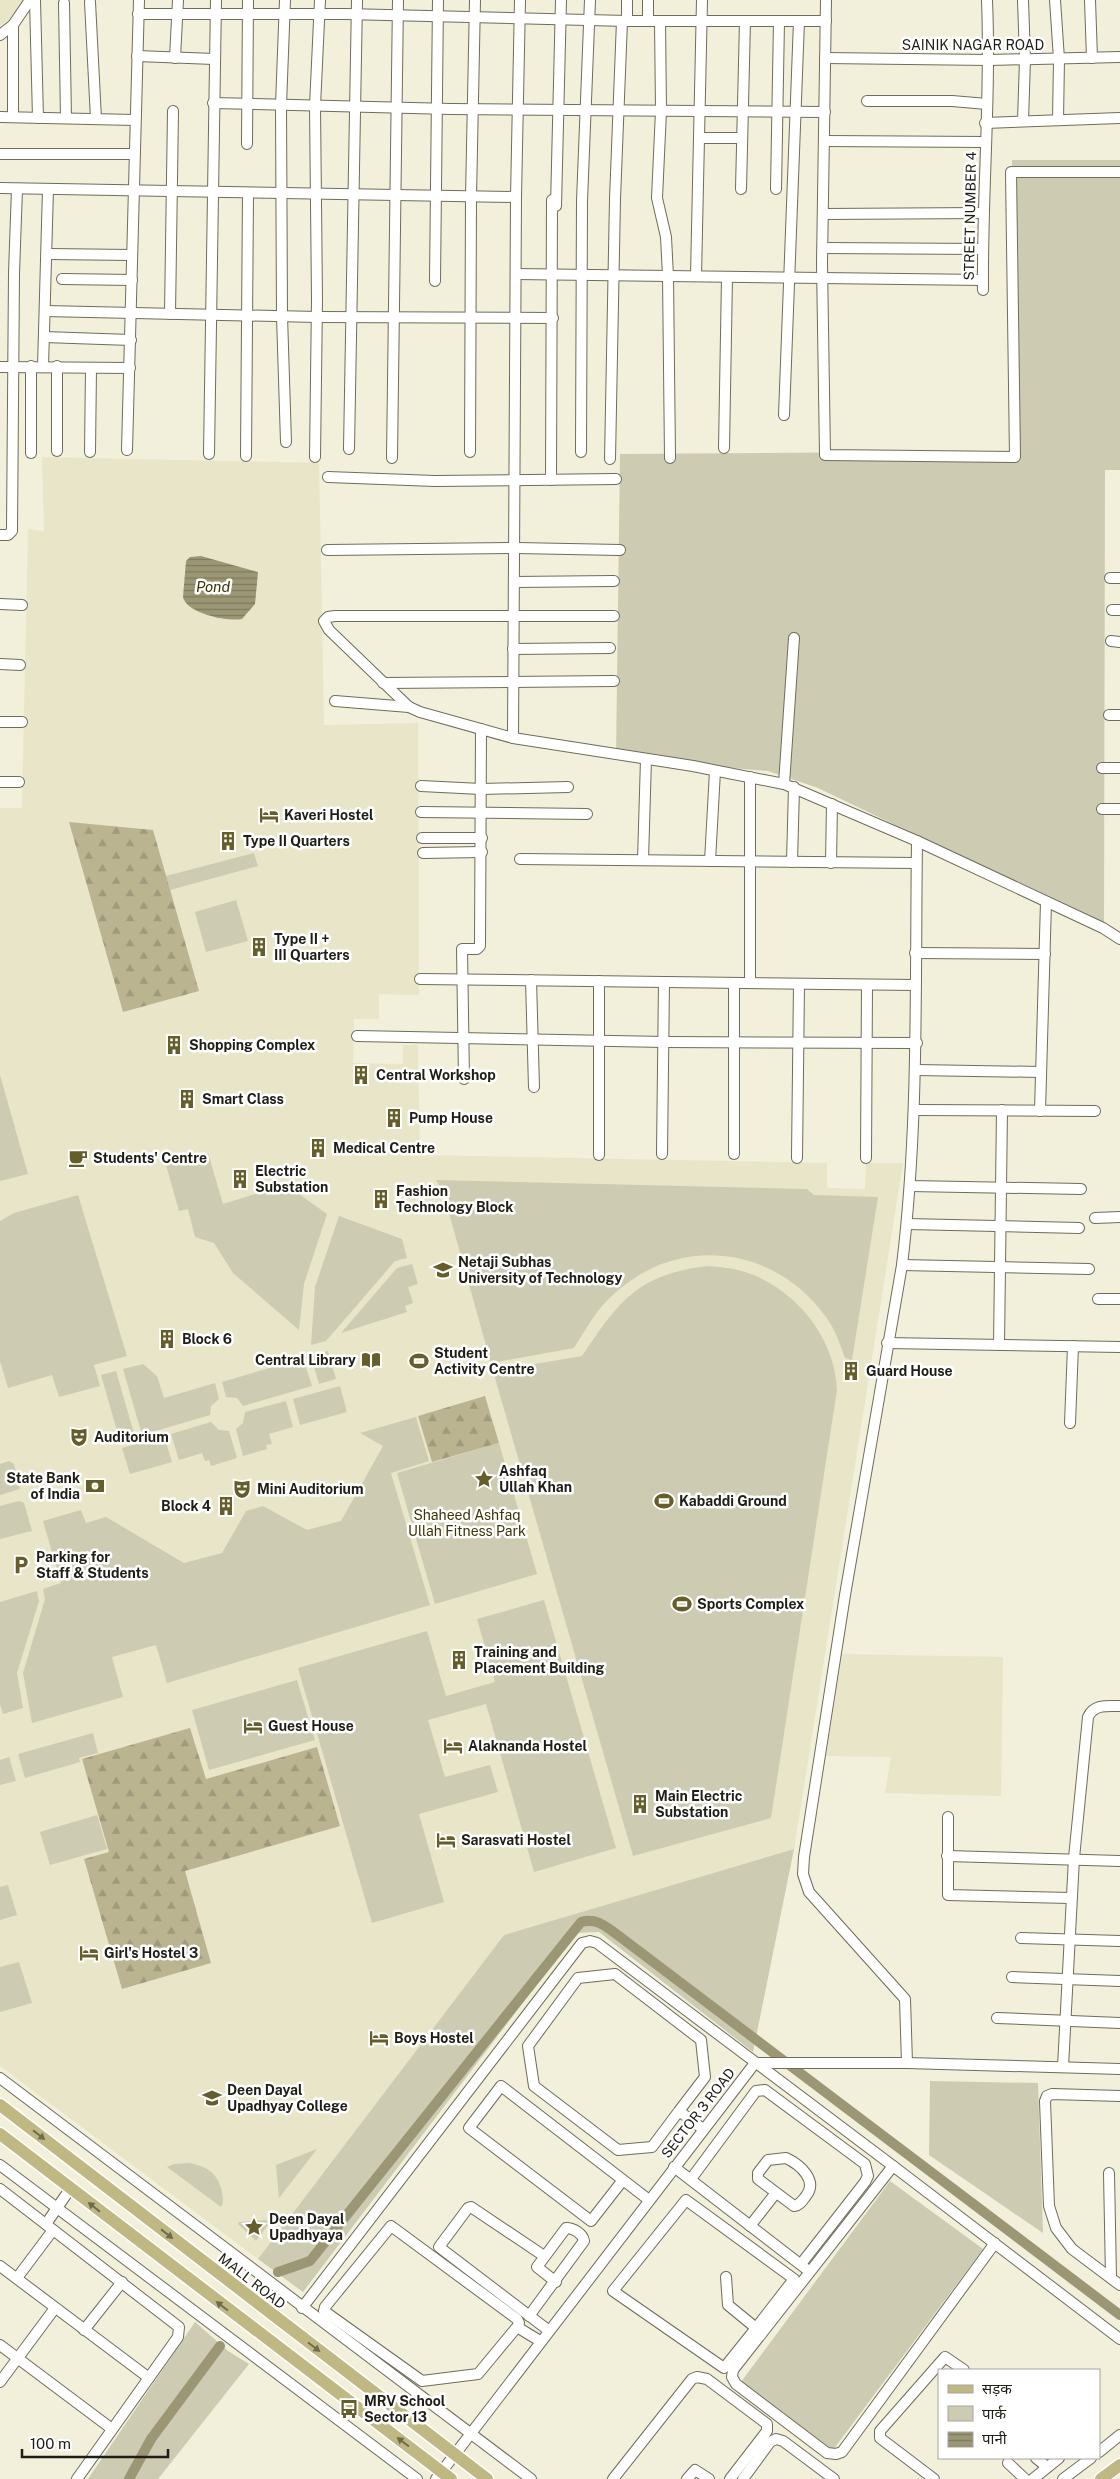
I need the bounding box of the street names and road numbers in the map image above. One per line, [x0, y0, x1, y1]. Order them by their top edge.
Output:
street label: SAINIK NAGAR ROAD [902, 37, 1044, 53]
street label: STREET NUMBER 4 [961, 151, 979, 281]
street label: SECTOR 3 ROAD [658, 2065, 738, 2161]
street label: MALL ROAD [215, 2250, 289, 2312]

